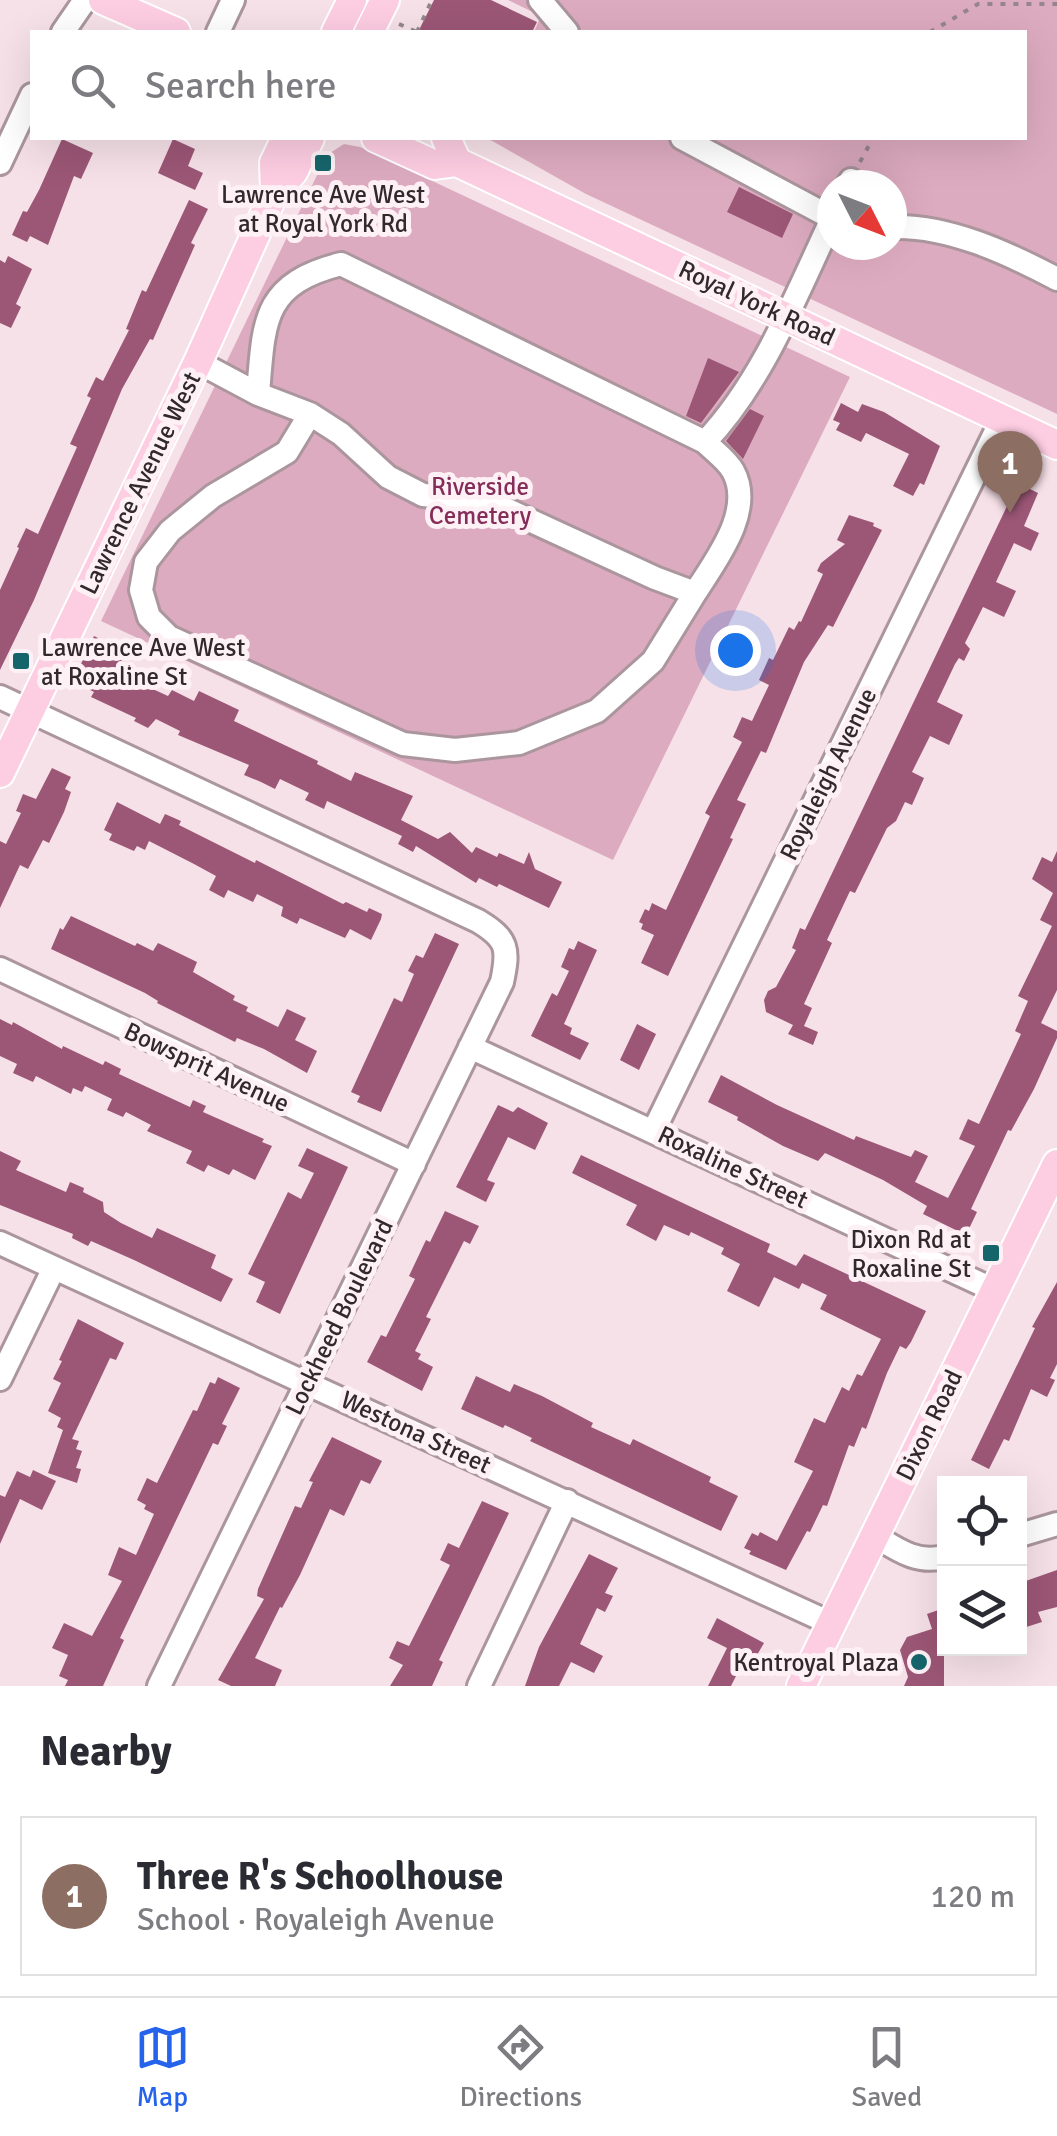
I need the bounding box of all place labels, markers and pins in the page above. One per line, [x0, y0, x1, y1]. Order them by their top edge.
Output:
marker: Lawrence Ave West at Royal York Rd [312, 152, 334, 174]
place label: Lawrence Ave West at Royal York Rd [221, 179, 425, 239]
pin: 1 [978, 430, 1042, 513]
place label: Lawrence Ave West at Roxaline St [41, 632, 245, 692]
marker: Lawrence Ave West at Roxaline St [10, 650, 32, 672]
place label: Dixon Rd at Roxaline St [850, 1224, 971, 1284]
marker: Dixon Rd at Roxaline St [980, 1242, 1002, 1264]
place label: Kentroyal Plaza [733, 1647, 899, 1678]
marker: Kentroyal Plaza [908, 1651, 930, 1673]

